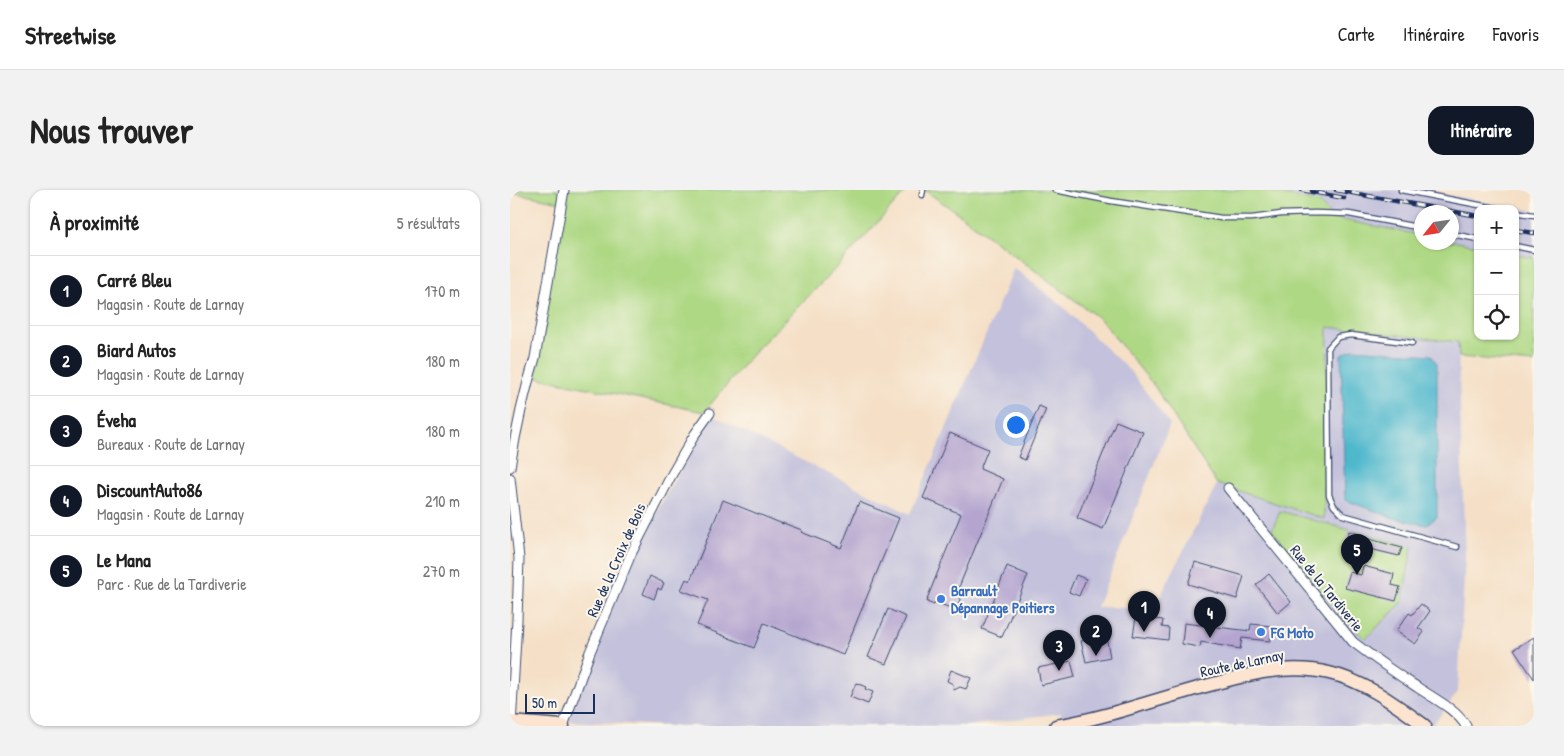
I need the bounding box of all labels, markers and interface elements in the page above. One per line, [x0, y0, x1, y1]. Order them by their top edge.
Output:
text: Streetwise [25, 19, 116, 51]
text: Carte [1338, 22, 1375, 47]
text: Itinéraire [1403, 22, 1465, 47]
text: Favoris [1493, 22, 1539, 47]
button: Itinéraire [1428, 106, 1534, 155]
text: Nous trouver [30, 107, 193, 154]
north arrow [1414, 205, 1459, 250]
map controls [1474, 205, 1519, 340]
button: + [1474, 205, 1519, 250]
text: À proximité [50, 208, 139, 237]
text: 5 résultats [397, 212, 460, 234]
button: − [1474, 250, 1519, 295]
text: Carré Bleu [97, 267, 171, 293]
text: 1 [63, 280, 69, 302]
text: 170 m [425, 280, 460, 302]
text: Magasin · Route de Larnay [97, 293, 244, 315]
button: locate [1474, 295, 1519, 340]
text: Biard Autos [97, 337, 176, 363]
text: 2 [62, 350, 70, 372]
text: 180 m [426, 350, 460, 372]
text: Magasin · Route de Larnay [97, 363, 244, 385]
text: Éveha [97, 407, 136, 433]
your location [1003, 412, 1029, 438]
text: 3 [62, 420, 70, 442]
text: 180 m [426, 420, 460, 442]
text: Bureaux · Route de Larnay [97, 433, 245, 455]
text: DiscountAuto86 [97, 477, 202, 503]
text: 4 [63, 490, 69, 512]
text: 210 m [425, 490, 460, 512]
street label: Rue de la Croix de Bois [582, 500, 651, 620]
text: Magasin · Route de Larnay [97, 503, 244, 525]
pin: 5 [1341, 534, 1373, 575]
street label: Rue de la Tardiverie [1286, 540, 1368, 636]
text: Le Mana [97, 547, 151, 573]
text: 5 [63, 560, 69, 582]
text: 270 m [423, 560, 460, 582]
text: Parc · Rue de la Tardiverie [97, 573, 247, 595]
place label: Barrault Dépannage Poitiers [951, 580, 1055, 619]
pin: 1 [1128, 591, 1160, 632]
marker: Barrault Dépannage Poitiers [935, 593, 947, 605]
pin: 4 [1194, 597, 1226, 638]
pin: 2 [1080, 615, 1112, 656]
place label: FG Moto [1270, 622, 1313, 643]
marker: FG Moto [1255, 626, 1267, 638]
pin: 3 [1043, 630, 1075, 671]
street label: Route de Larnay [1198, 644, 1286, 682]
scale bar [525, 691, 595, 714]
text: 50 m [532, 693, 557, 712]

